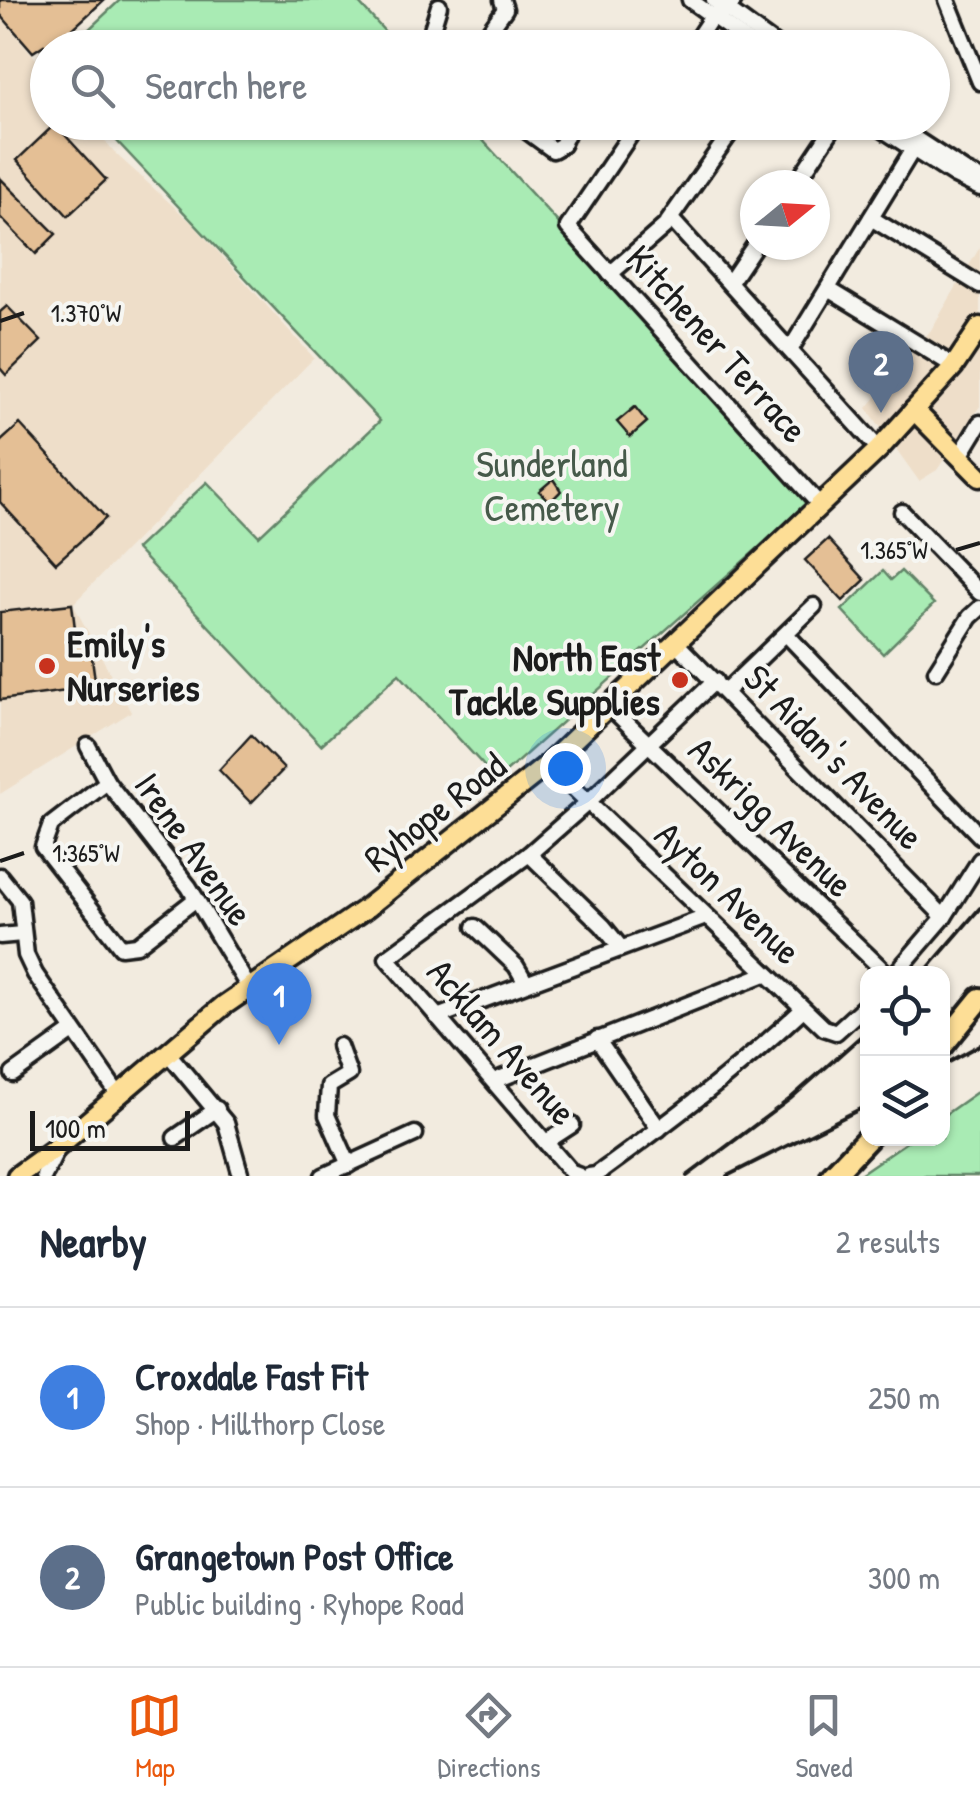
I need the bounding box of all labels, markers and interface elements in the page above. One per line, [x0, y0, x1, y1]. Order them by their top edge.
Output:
search box [30, 30, 950, 140]
icon: search [65, 58, 120, 113]
text: Search here [145, 59, 307, 111]
north arrow [740, 170, 830, 260]
street label: Kitchener Terrace [615, 233, 821, 454]
text: 1.370°W [51, 296, 122, 330]
pin: 2 [848, 330, 914, 413]
park label: Sunderland Cemetery [476, 437, 628, 533]
text: 1.365°W [860, 533, 928, 567]
place label: Emily's Nurseries [67, 617, 200, 713]
place label: North East Tackle Supplies [448, 631, 662, 728]
street label: St Aidan's Avenue [733, 652, 936, 860]
marker: Emily's Nurseries [36, 655, 58, 677]
marker: North East Tackle Supplies [669, 669, 691, 691]
street label: Askrigg Avenue [678, 724, 866, 908]
street label: Ryhope Road [353, 739, 516, 883]
your location [540, 743, 591, 794]
street label: Irene Avenue [123, 761, 267, 935]
street label: Ayton Avenue [644, 809, 813, 975]
text: 1.365°W [52, 836, 120, 870]
street label: Acklam Avenue [416, 947, 590, 1136]
pin: 1 [246, 962, 312, 1045]
map controls [860, 966, 950, 1146]
button: locate [860, 966, 950, 1056]
button: layers [860, 1056, 950, 1146]
scale bar [30, 1106, 190, 1150]
text: 100 m [45, 1109, 106, 1147]
text: Nearby [40, 1213, 147, 1270]
text: 2 results [836, 1220, 940, 1263]
text: Croxdale Fast Fit [135, 1350, 368, 1402]
text: 1 [67, 1376, 78, 1419]
text: 250 m [868, 1376, 940, 1419]
text: Shop · Millthorp Close [135, 1402, 386, 1445]
text: Grangetown Post Office [135, 1530, 453, 1582]
text: 2 [65, 1556, 80, 1599]
text: 300 m [868, 1556, 940, 1599]
text: Public building · Ryhope Road [135, 1582, 464, 1625]
tab: Map [127, 1688, 182, 1786]
tab: Directions [437, 1688, 540, 1786]
tab: Saved [795, 1688, 853, 1786]

